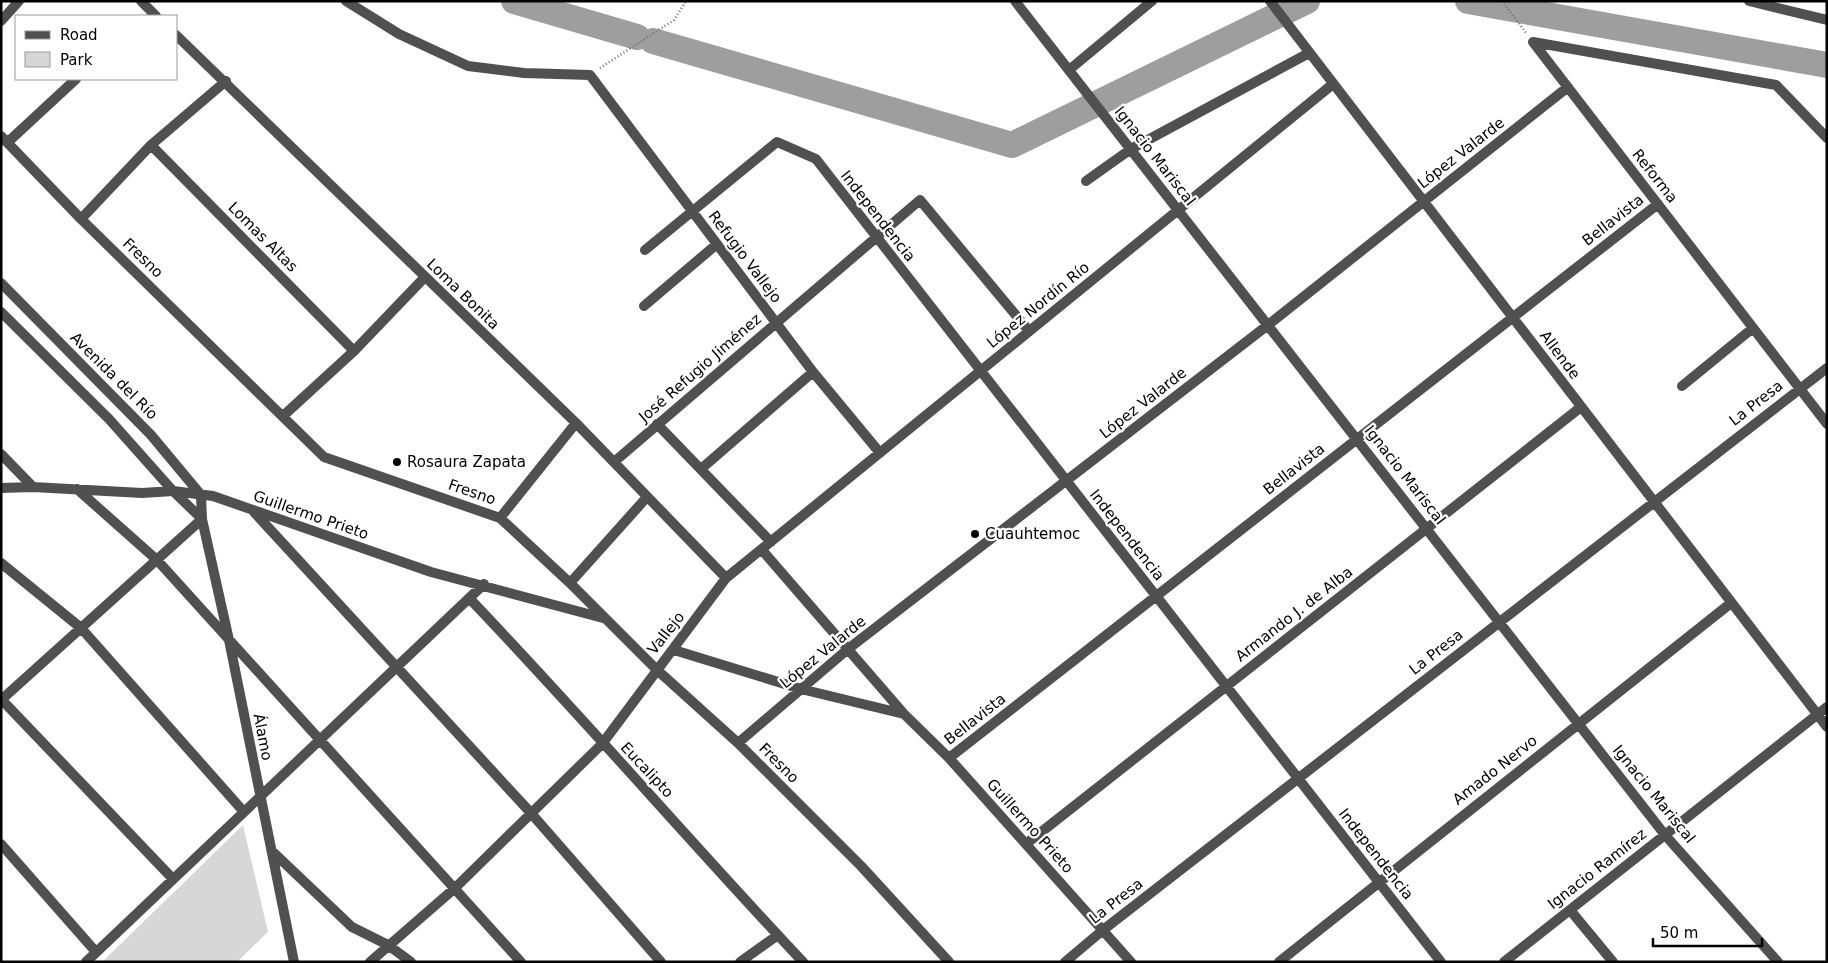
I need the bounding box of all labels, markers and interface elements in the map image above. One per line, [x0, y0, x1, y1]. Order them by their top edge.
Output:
legend [15, 15, 178, 80]
text: Road [60, 26, 98, 44]
text: Park [60, 51, 93, 69]
street label: Ignacio Mariscal [1111, 103, 1199, 209]
street label: López Valarde [1414, 114, 1508, 192]
street label: Reforma [1628, 146, 1682, 206]
street label: Independencia [837, 167, 919, 265]
street label: Bellavista [1579, 190, 1647, 250]
street label: Lomas Altas [224, 198, 302, 276]
street label: Refugio Vallejo [705, 207, 785, 307]
street label: Fresno [119, 234, 167, 282]
street label: Loma Bonita [423, 255, 503, 333]
street label: López Nordín Río [983, 258, 1093, 352]
street label: José Refugio Jiménez [635, 310, 765, 427]
street label: Allende [1536, 327, 1584, 383]
street label: Avenida del Río [67, 329, 161, 423]
street label: López Valarde [1096, 364, 1190, 442]
street label: La Presa [1726, 376, 1786, 430]
street label: Ignacio Mariscal [1361, 422, 1449, 528]
street label: Bellavista [1260, 439, 1328, 499]
place label: Rosaura Zapata [407, 453, 526, 471]
marker: Rosaura Zapata [391, 456, 403, 468]
street label: Fresno [446, 475, 498, 509]
street label: Independencia [1086, 486, 1168, 584]
street label: Guillermo Prieto [251, 487, 371, 543]
place label: Cuauhtemoc [985, 525, 1080, 543]
marker: Cuauhtemoc [969, 528, 981, 540]
street label: Armando J. de Alba [1232, 563, 1356, 665]
street label: Vallejo [644, 608, 688, 658]
street label: López Valarde [777, 612, 869, 692]
street label: La Presa [1406, 625, 1466, 679]
street label: Bellavista [941, 689, 1009, 749]
street label: Álamo [250, 712, 277, 762]
street label: Amado Nervo [1449, 731, 1541, 809]
street label: Eucalipto [617, 739, 677, 801]
street label: Fresno [755, 739, 803, 787]
street label: Ignacio Mariscal [1609, 741, 1699, 847]
street label: Guillermo Prieto [983, 775, 1077, 877]
street label: Independencia [1335, 805, 1417, 903]
street label: Ignacio Ramírez [1544, 825, 1650, 913]
street label: La Presa [1086, 874, 1146, 928]
scale bar [1653, 916, 1762, 948]
text: 50 m [1660, 924, 1698, 942]

